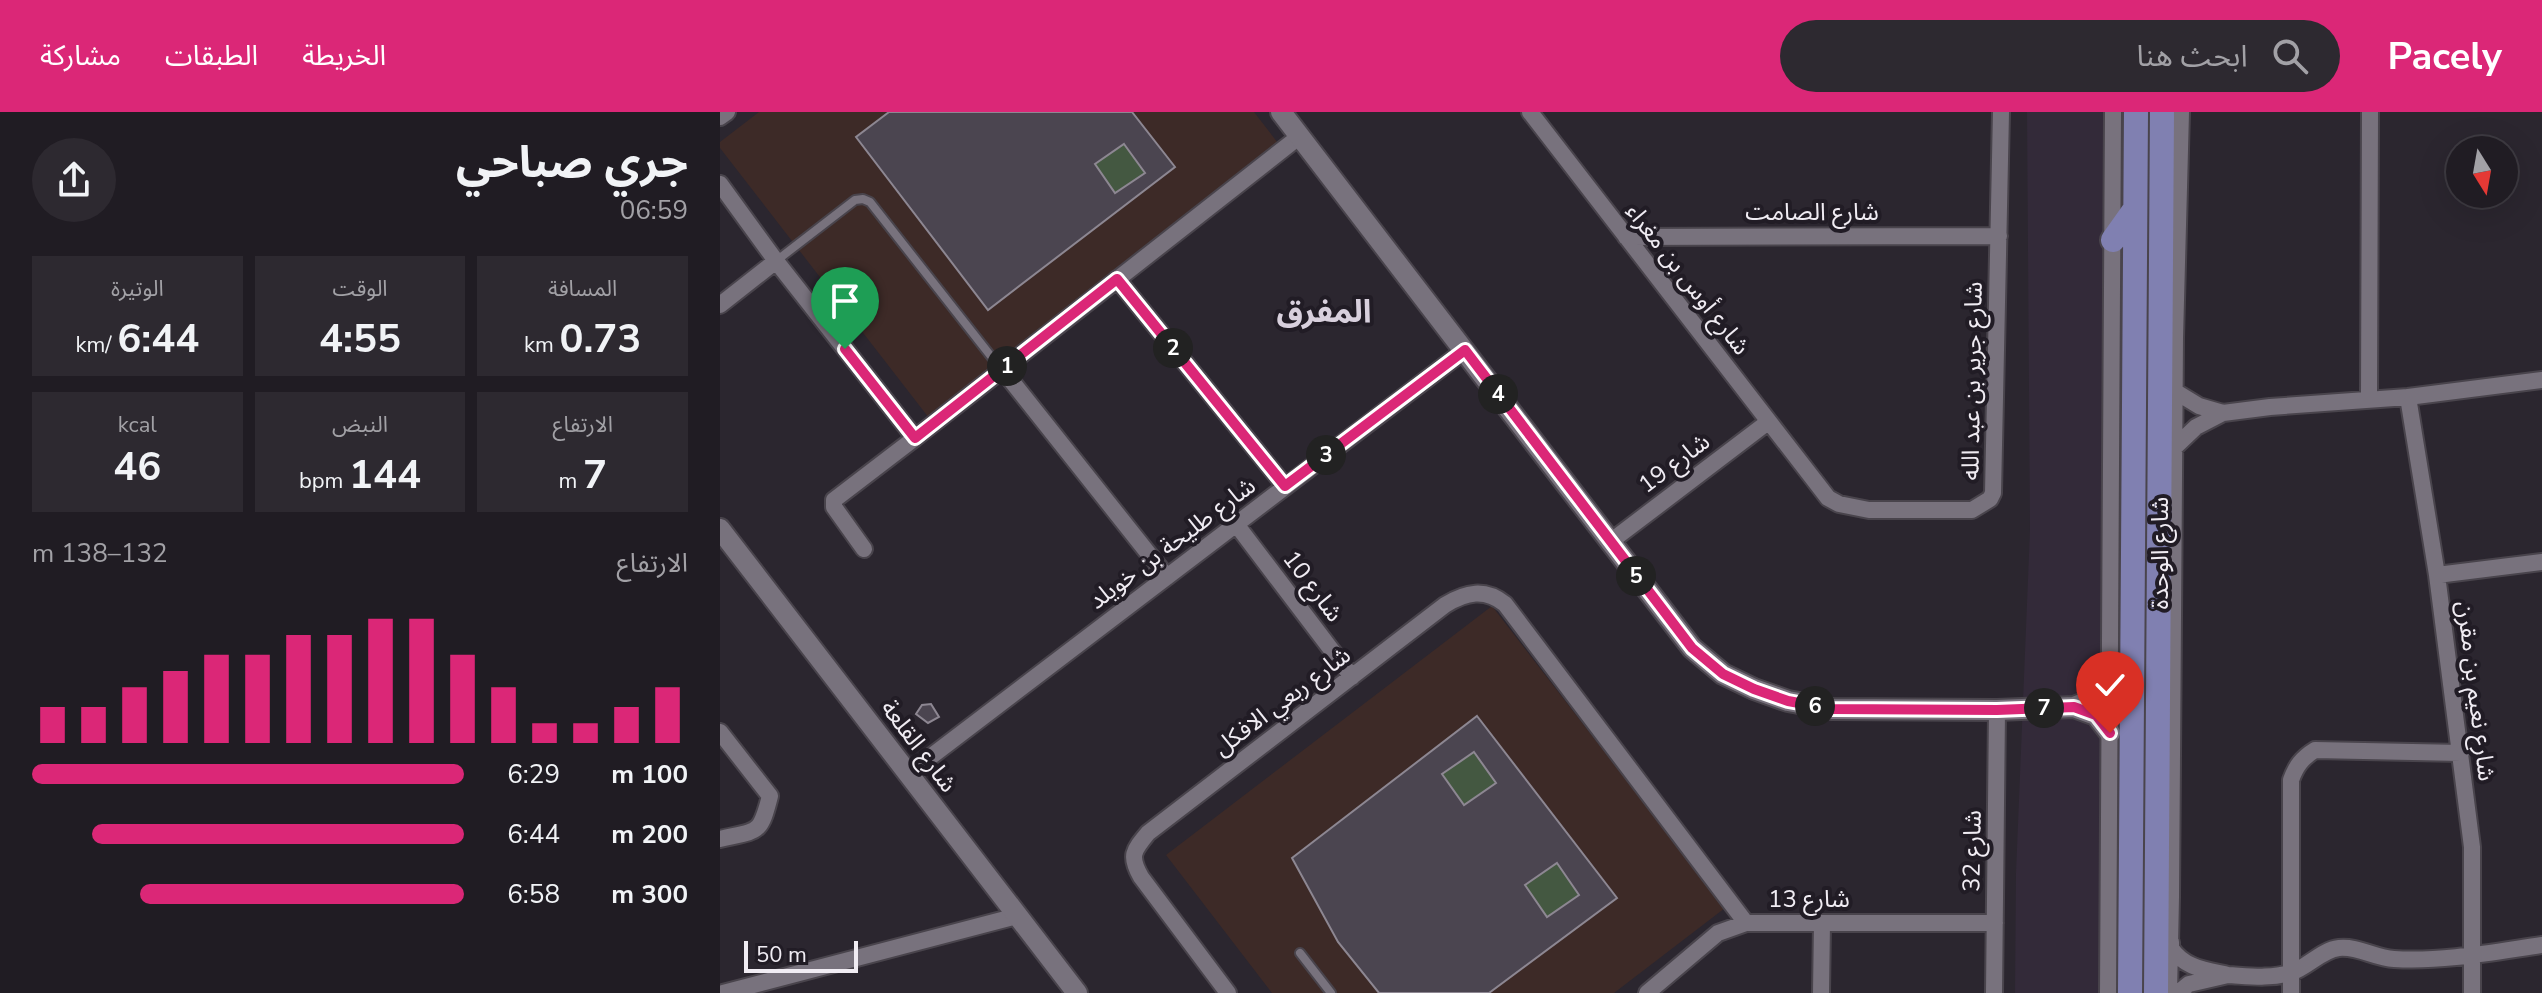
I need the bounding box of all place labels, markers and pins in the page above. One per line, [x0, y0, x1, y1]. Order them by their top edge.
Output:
pin [811, 267, 879, 349]
pin: 2 [1153, 328, 1193, 368]
pin: 1 [987, 346, 1027, 386]
pin: 4 [1478, 374, 1518, 414]
pin: 3 [1306, 435, 1346, 475]
pin: 5 [1616, 556, 1656, 596]
pin [2076, 651, 2144, 733]
pin: 6 [1795, 686, 1835, 726]
pin: 7 [2024, 688, 2064, 728]

